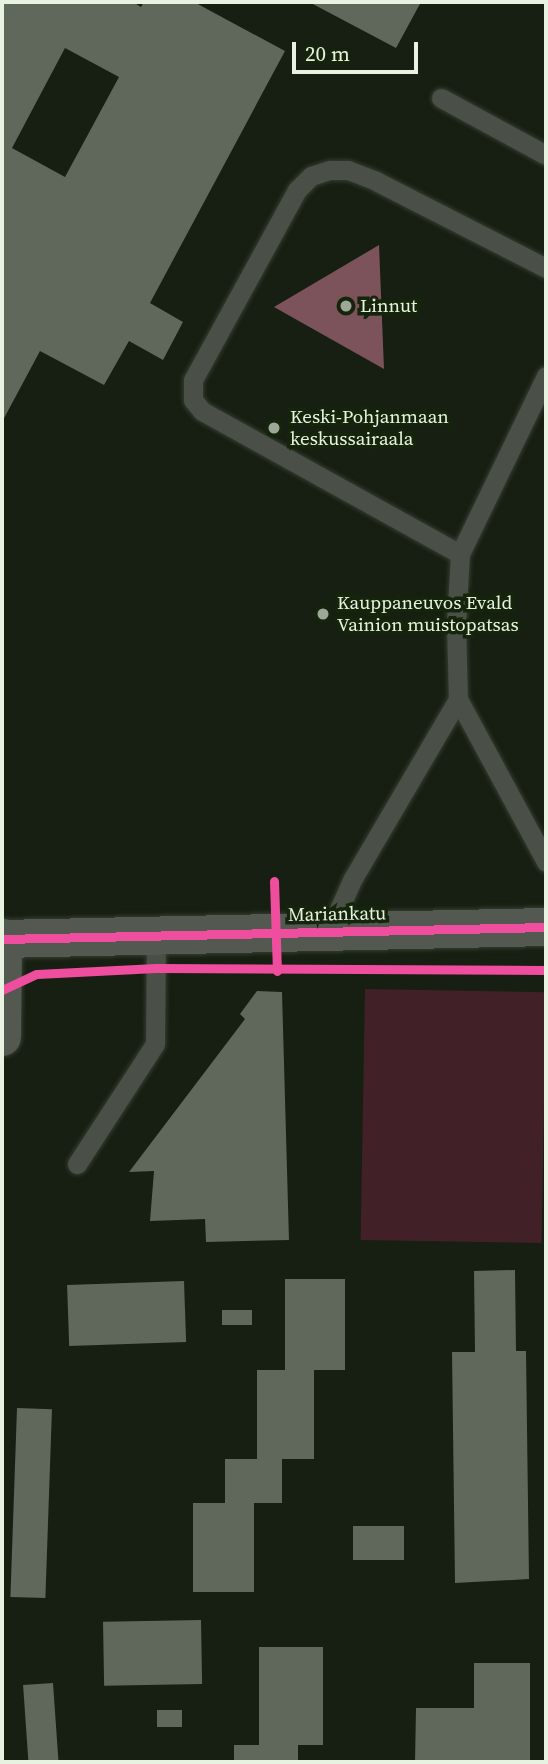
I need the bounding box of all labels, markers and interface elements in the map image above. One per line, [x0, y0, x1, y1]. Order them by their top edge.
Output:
scale bar [296, 28, 422, 72]
text: 20 m [305, 39, 350, 68]
place label: Linnut [360, 295, 417, 317]
marker: Linnut [338, 298, 354, 314]
place label: Keski-Pohjanmaan keskussairaala [290, 406, 449, 450]
marker: Keski-Pohjanmaan keskussairaala [264, 418, 284, 438]
place label: Kauppaneuvos Evald Vainion muistopatsas [337, 592, 519, 636]
marker: Kauppaneuvos Evald Vainion muistopatsas [315, 606, 331, 622]
street label: Mariankatu [288, 902, 386, 926]

